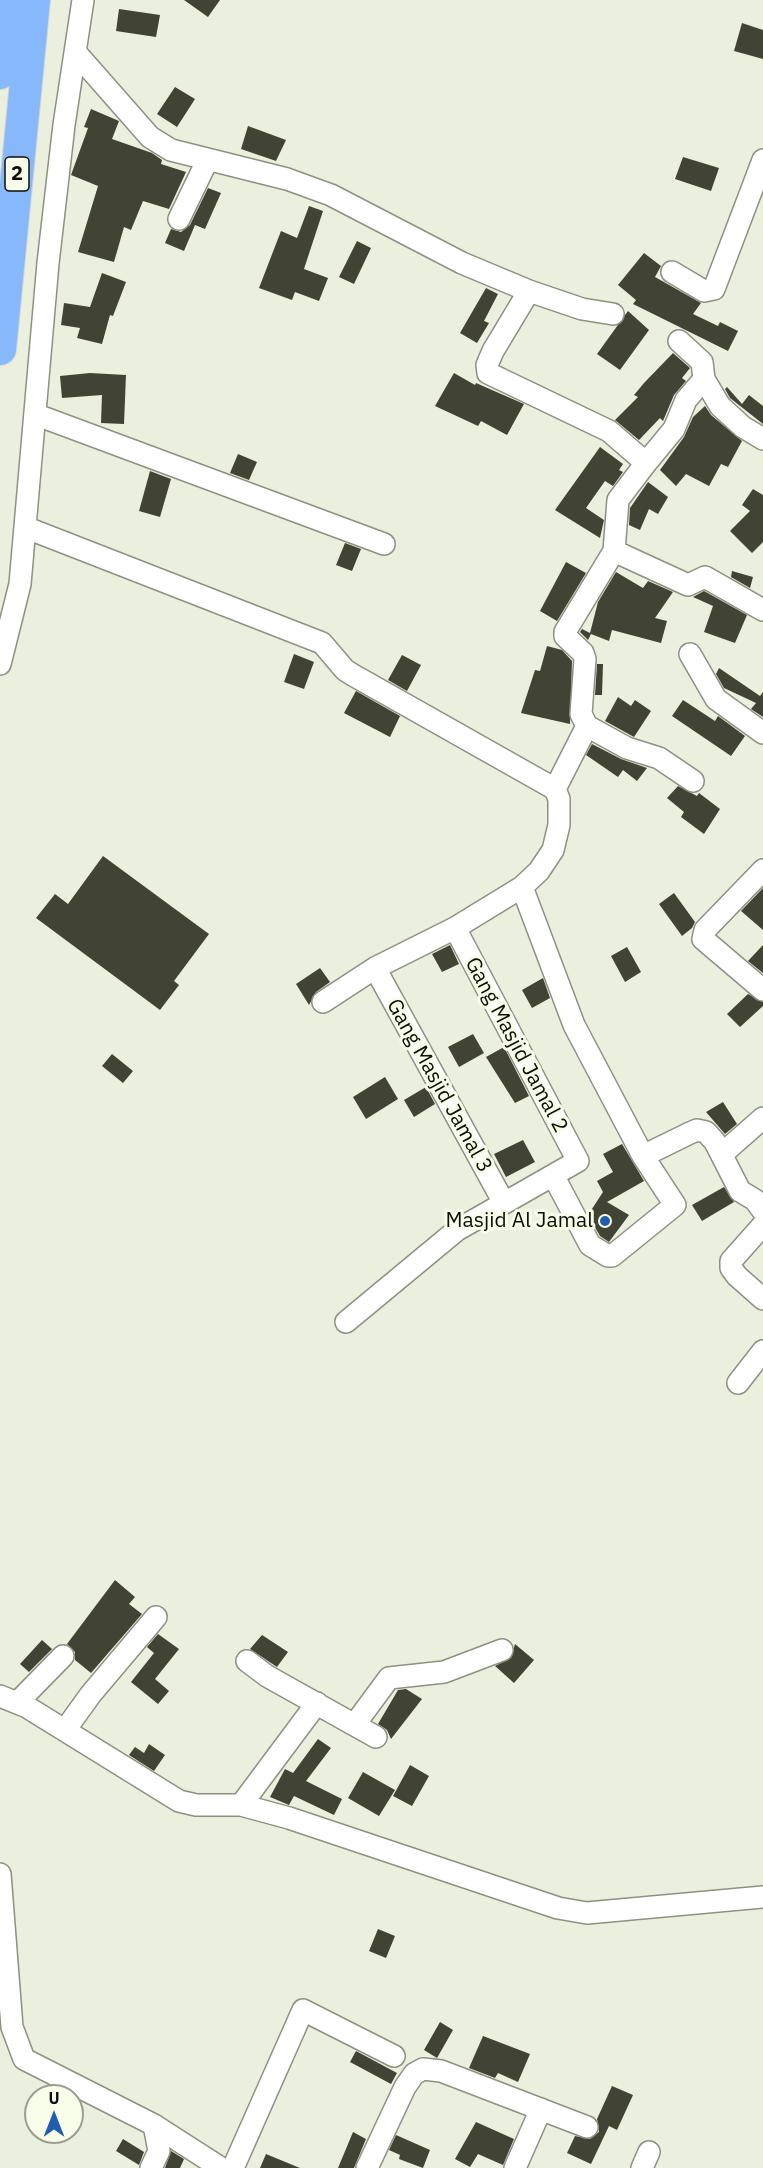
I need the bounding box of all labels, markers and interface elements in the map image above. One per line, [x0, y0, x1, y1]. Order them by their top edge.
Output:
road number: 2 [5, 157, 29, 191]
street label: Gang Masjid Jamal 2 [459, 953, 573, 1137]
street label: Gang Masjid Jamal 3 [381, 995, 497, 1177]
place label: Masjid Al Jamal [446, 1208, 593, 1234]
marker: Masjid Al Jamal [598, 1214, 612, 1228]
north arrow [24, 2084, 84, 2144]
text: U [48, 2088, 60, 2108]

